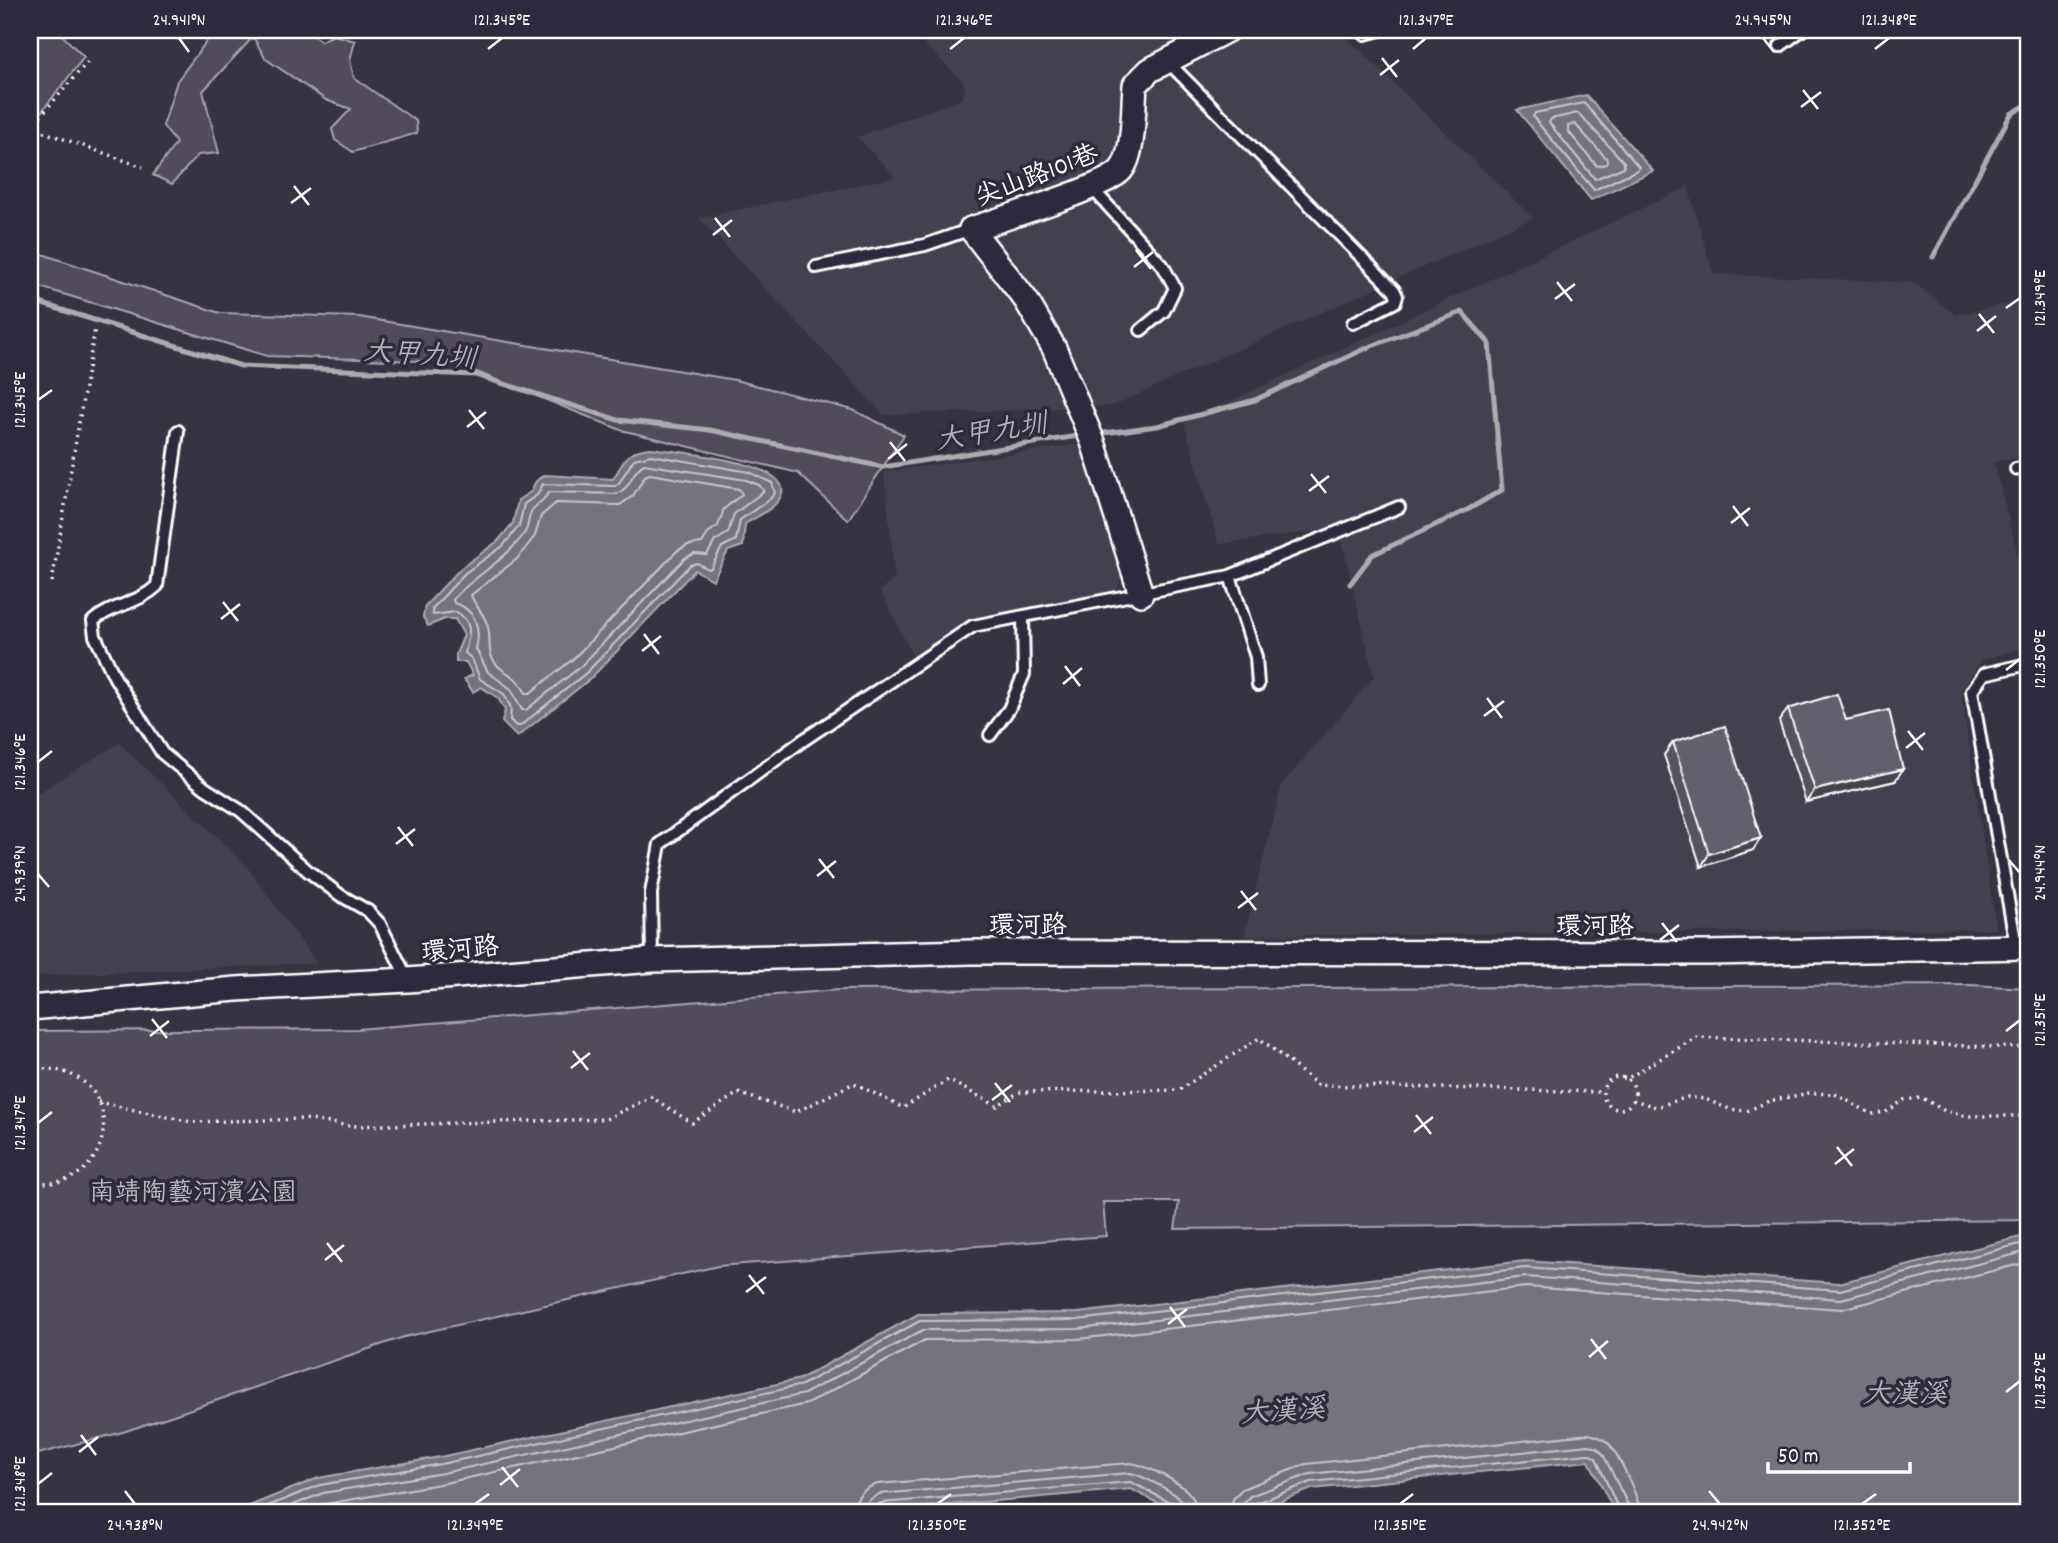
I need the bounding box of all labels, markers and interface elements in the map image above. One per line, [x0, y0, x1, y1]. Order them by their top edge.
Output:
text: 24.941°N [153, 9, 205, 34]
text: 121.345°E [474, 9, 530, 34]
text: 121.346°E [936, 9, 992, 34]
text: 121.347°E [1398, 9, 1454, 34]
text: 24.945°N [1734, 9, 1792, 34]
text: 121.348°E [1861, 9, 1917, 34]
street label: 尖山路101巷 [970, 137, 1104, 218]
text: 121.349°E [2029, 270, 2054, 326]
water label: 大甲九圳 [362, 334, 480, 382]
text: 121.345°E [9, 372, 34, 428]
water label: 大甲九圳 [933, 406, 1053, 463]
text: 121.350°E [2029, 630, 2054, 688]
text: 121.346°E [9, 734, 34, 790]
text: 24.939°N [9, 845, 34, 903]
text: 24.944°N [2029, 845, 2054, 901]
street label: 環河路 [989, 909, 1067, 946]
street label: 環河路 [1556, 910, 1634, 947]
street label: 環河路 [420, 930, 501, 973]
text: 121.351°E [2029, 994, 2054, 1046]
text: 121.347°E [9, 1095, 34, 1151]
park label: 南靖陶藝河濱公園 [89, 1176, 297, 1213]
text: 121.352°E [2029, 1353, 2054, 1409]
water label: 大漢溪 [1863, 1377, 1949, 1417]
water label: 大漢溪 [1240, 1391, 1329, 1437]
scale bar [1768, 1431, 1909, 1475]
text: 50 m [1778, 1443, 1818, 1473]
text: 121.348°E [9, 1456, 34, 1512]
text: 24.938°N [107, 1514, 163, 1539]
text: 121.349°E [447, 1514, 503, 1539]
text: 121.350°E [908, 1514, 966, 1539]
text: 121.351°E [1374, 1514, 1426, 1539]
text: 24.942°N [1692, 1514, 1748, 1539]
text: 121.352°E [1834, 1514, 1890, 1539]

